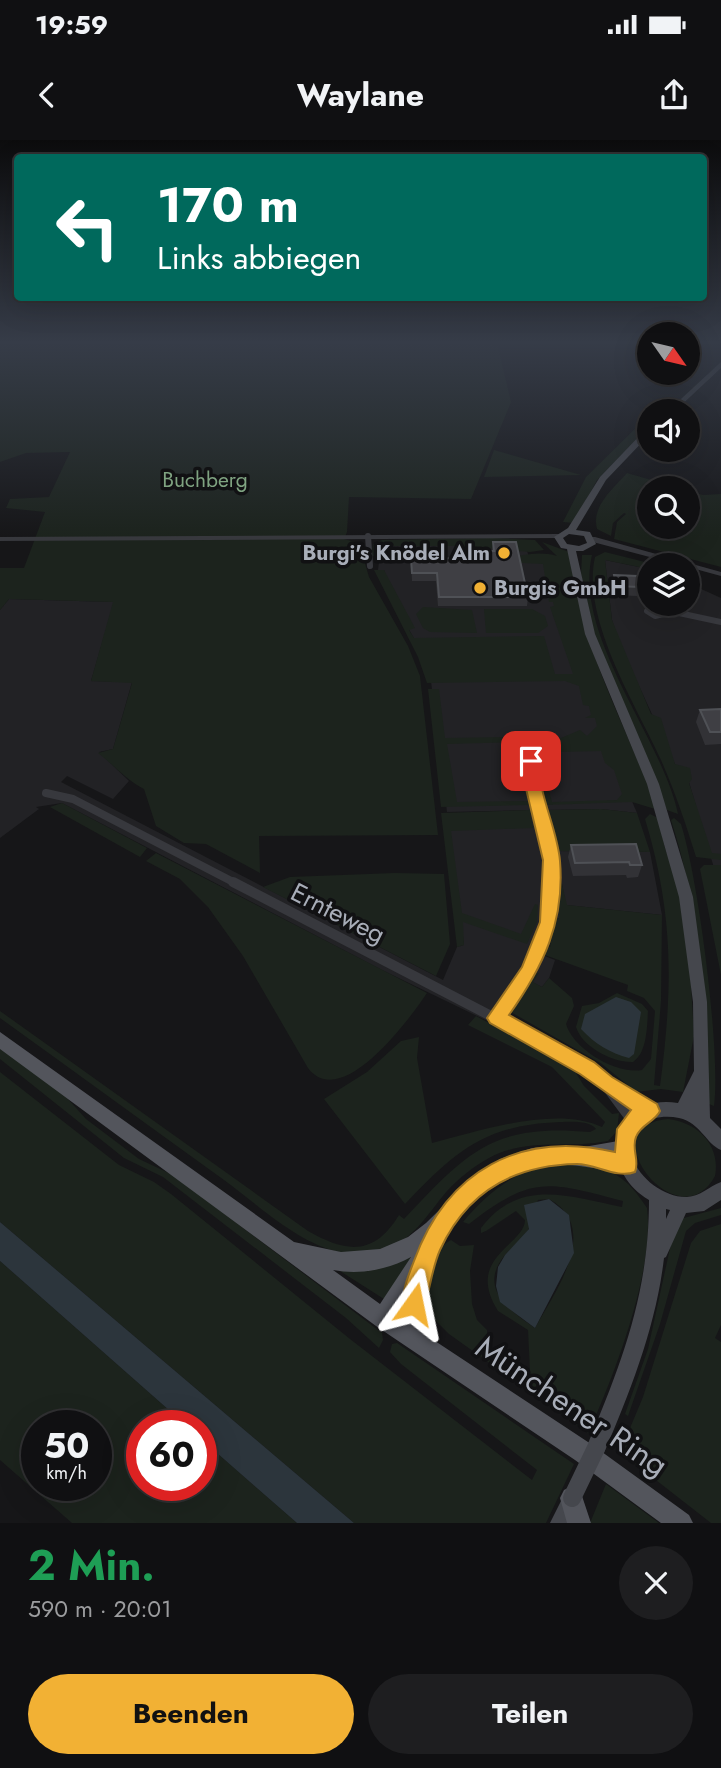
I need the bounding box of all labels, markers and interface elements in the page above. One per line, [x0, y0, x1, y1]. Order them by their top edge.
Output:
text: 19:59 [35, 6, 108, 44]
text: Waylane [297, 72, 424, 118]
icon: back [28, 76, 66, 114]
icon: share [655, 76, 693, 114]
text: 170 m [157, 170, 299, 240]
icon: left [42, 182, 133, 273]
text: Links abbiegen [157, 235, 361, 281]
north arrow [637, 322, 700, 385]
map controls [637, 322, 700, 616]
button: sound [637, 399, 700, 462]
park label: Buchberg [162, 465, 248, 495]
button: search [637, 476, 700, 539]
place label: Burgi's Knödel Alm [302, 538, 490, 568]
marker: Burgi's Knödel Alm [496, 545, 512, 561]
button: layers [637, 553, 700, 616]
place label: Burgis GmbH [494, 573, 627, 603]
marker: Burgis GmbH [472, 580, 488, 596]
pin [501, 731, 561, 791]
icon: arrive [512, 742, 550, 780]
street label: Ernteweg [284, 873, 392, 953]
position arrow [377, 1267, 451, 1341]
street label: Münchener Ring [467, 1325, 677, 1487]
speed limit sign: 60 [126, 1410, 217, 1501]
text: 50 [44, 1421, 89, 1471]
text: km/h [46, 1460, 87, 1486]
text: 2 Min. [28, 1535, 155, 1596]
button: close [619, 1546, 693, 1620]
text: 590 m · 20:01 [28, 1592, 172, 1626]
button: Beenden [28, 1674, 354, 1754]
button: Teilen [368, 1674, 693, 1754]

